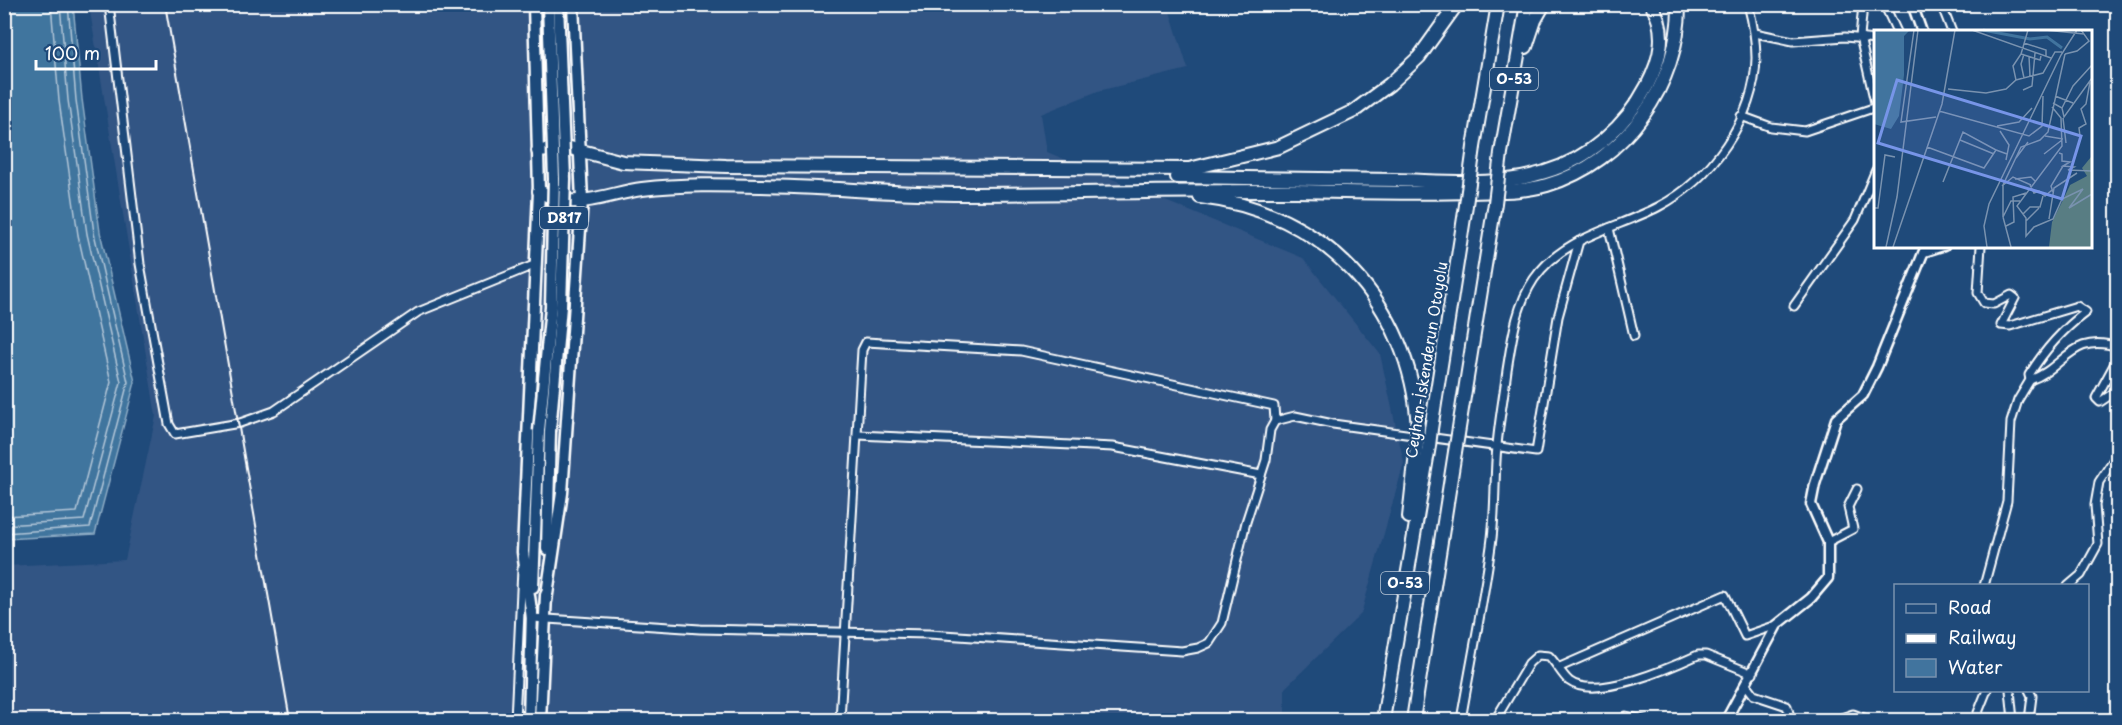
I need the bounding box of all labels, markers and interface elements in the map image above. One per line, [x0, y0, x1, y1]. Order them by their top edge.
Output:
inset map [1874, 30, 2092, 248]
scale bar [36, 33, 156, 71]
text: 100 m [45, 39, 100, 66]
road number: O-53 [1490, 68, 1538, 90]
road number: D817 [540, 207, 588, 229]
street label: Ceyhan-İskenderun Otoyolu [1399, 260, 1452, 460]
road number: O-53 [1381, 572, 1429, 594]
legend [1894, 584, 2089, 692]
text: Road [1948, 593, 1992, 620]
text: Railway [1948, 623, 2016, 650]
text: Water [1948, 653, 2003, 680]

